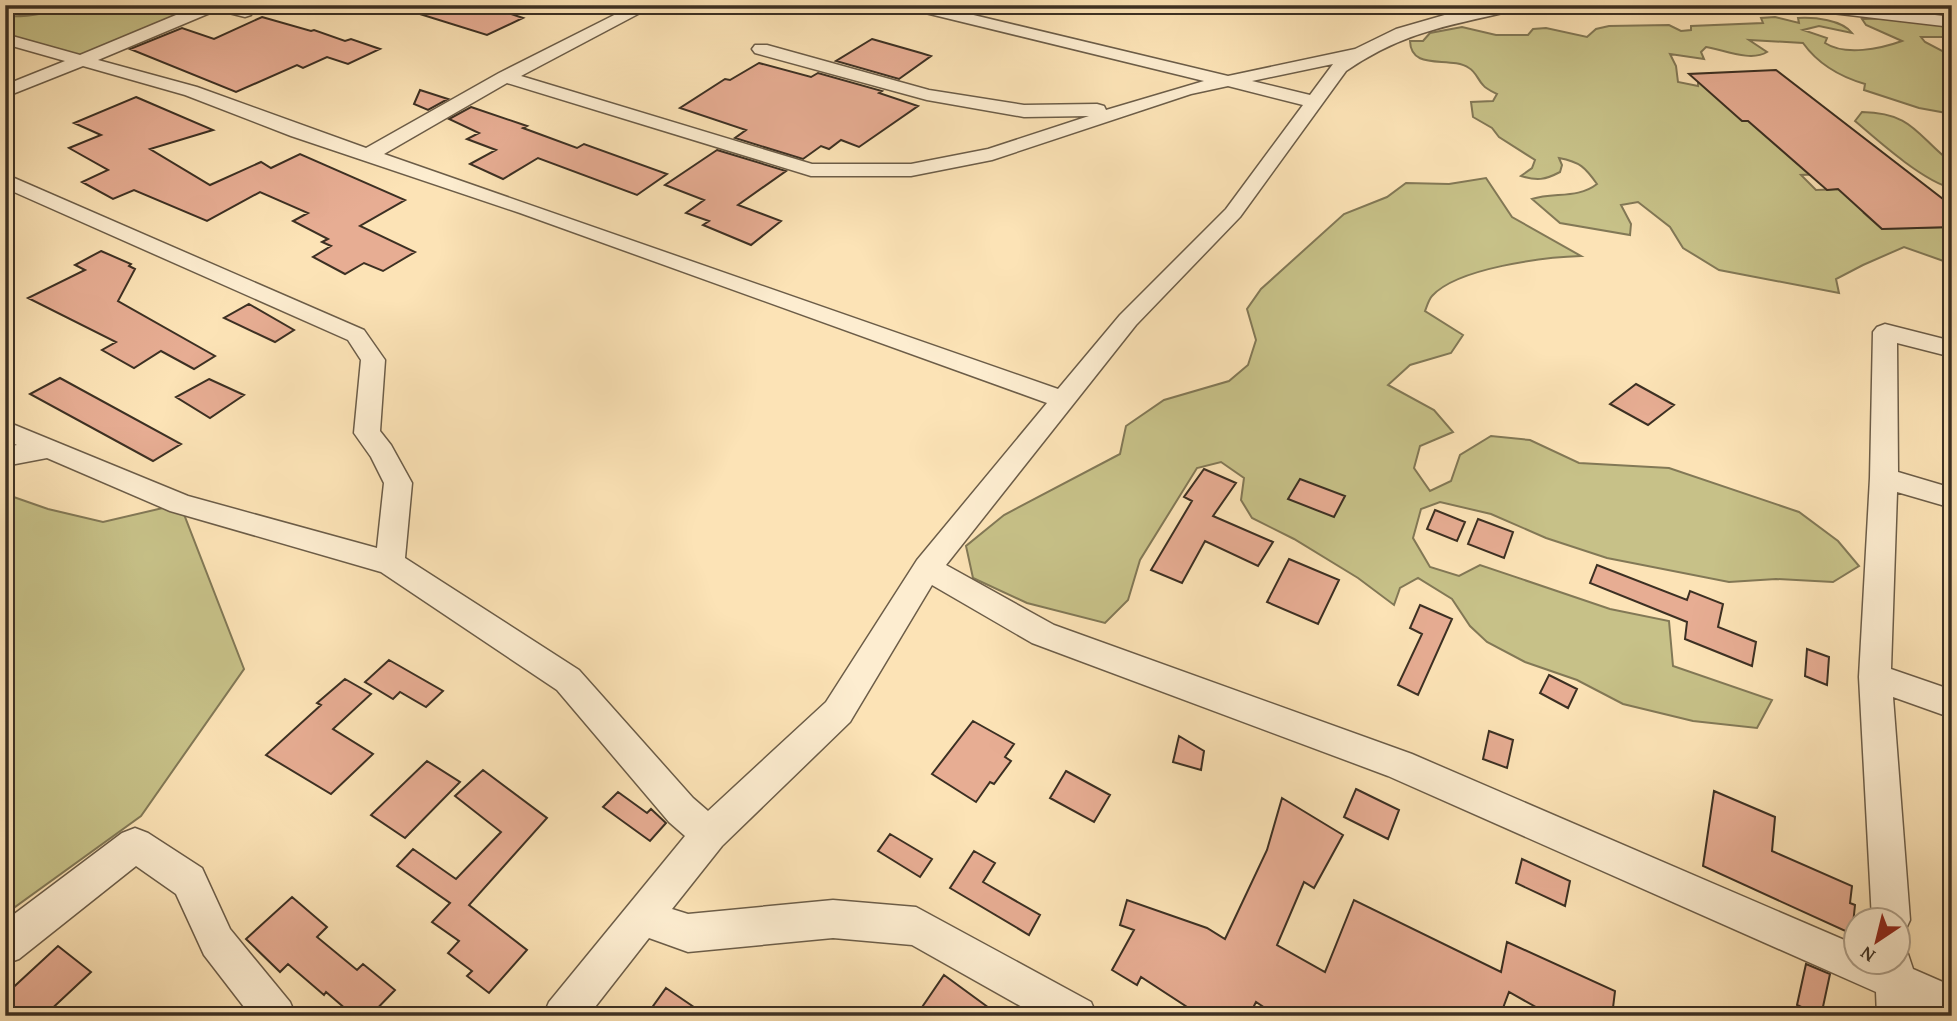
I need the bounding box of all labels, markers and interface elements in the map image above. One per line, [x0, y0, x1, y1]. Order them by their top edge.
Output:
north arrow [1842, 906, 1912, 976]
text: N [1854, 940, 1880, 970]

